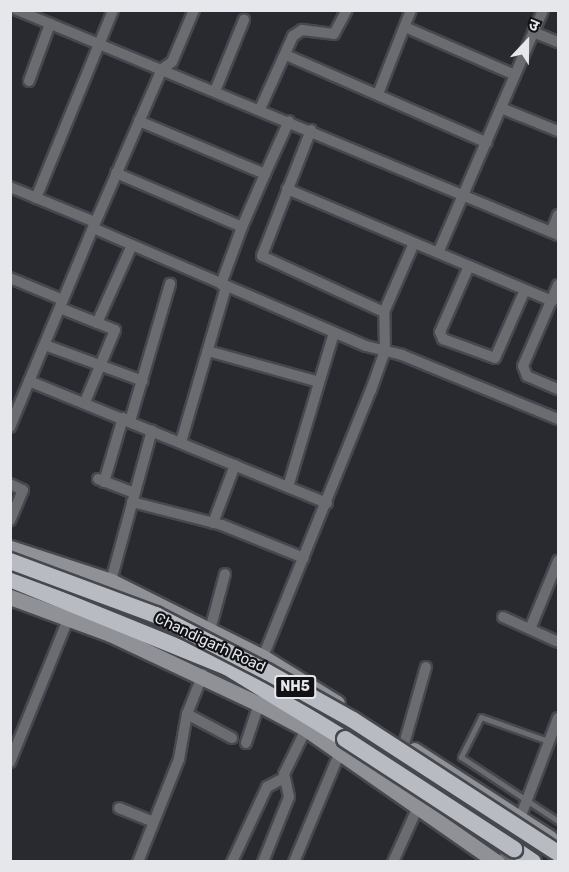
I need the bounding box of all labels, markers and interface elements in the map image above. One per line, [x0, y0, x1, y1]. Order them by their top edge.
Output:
north arrow [497, 12, 557, 72]
text: उ [526, 14, 542, 35]
street label: Chandigarh Road [152, 609, 268, 677]
road number: NH5 [274, 676, 316, 698]

